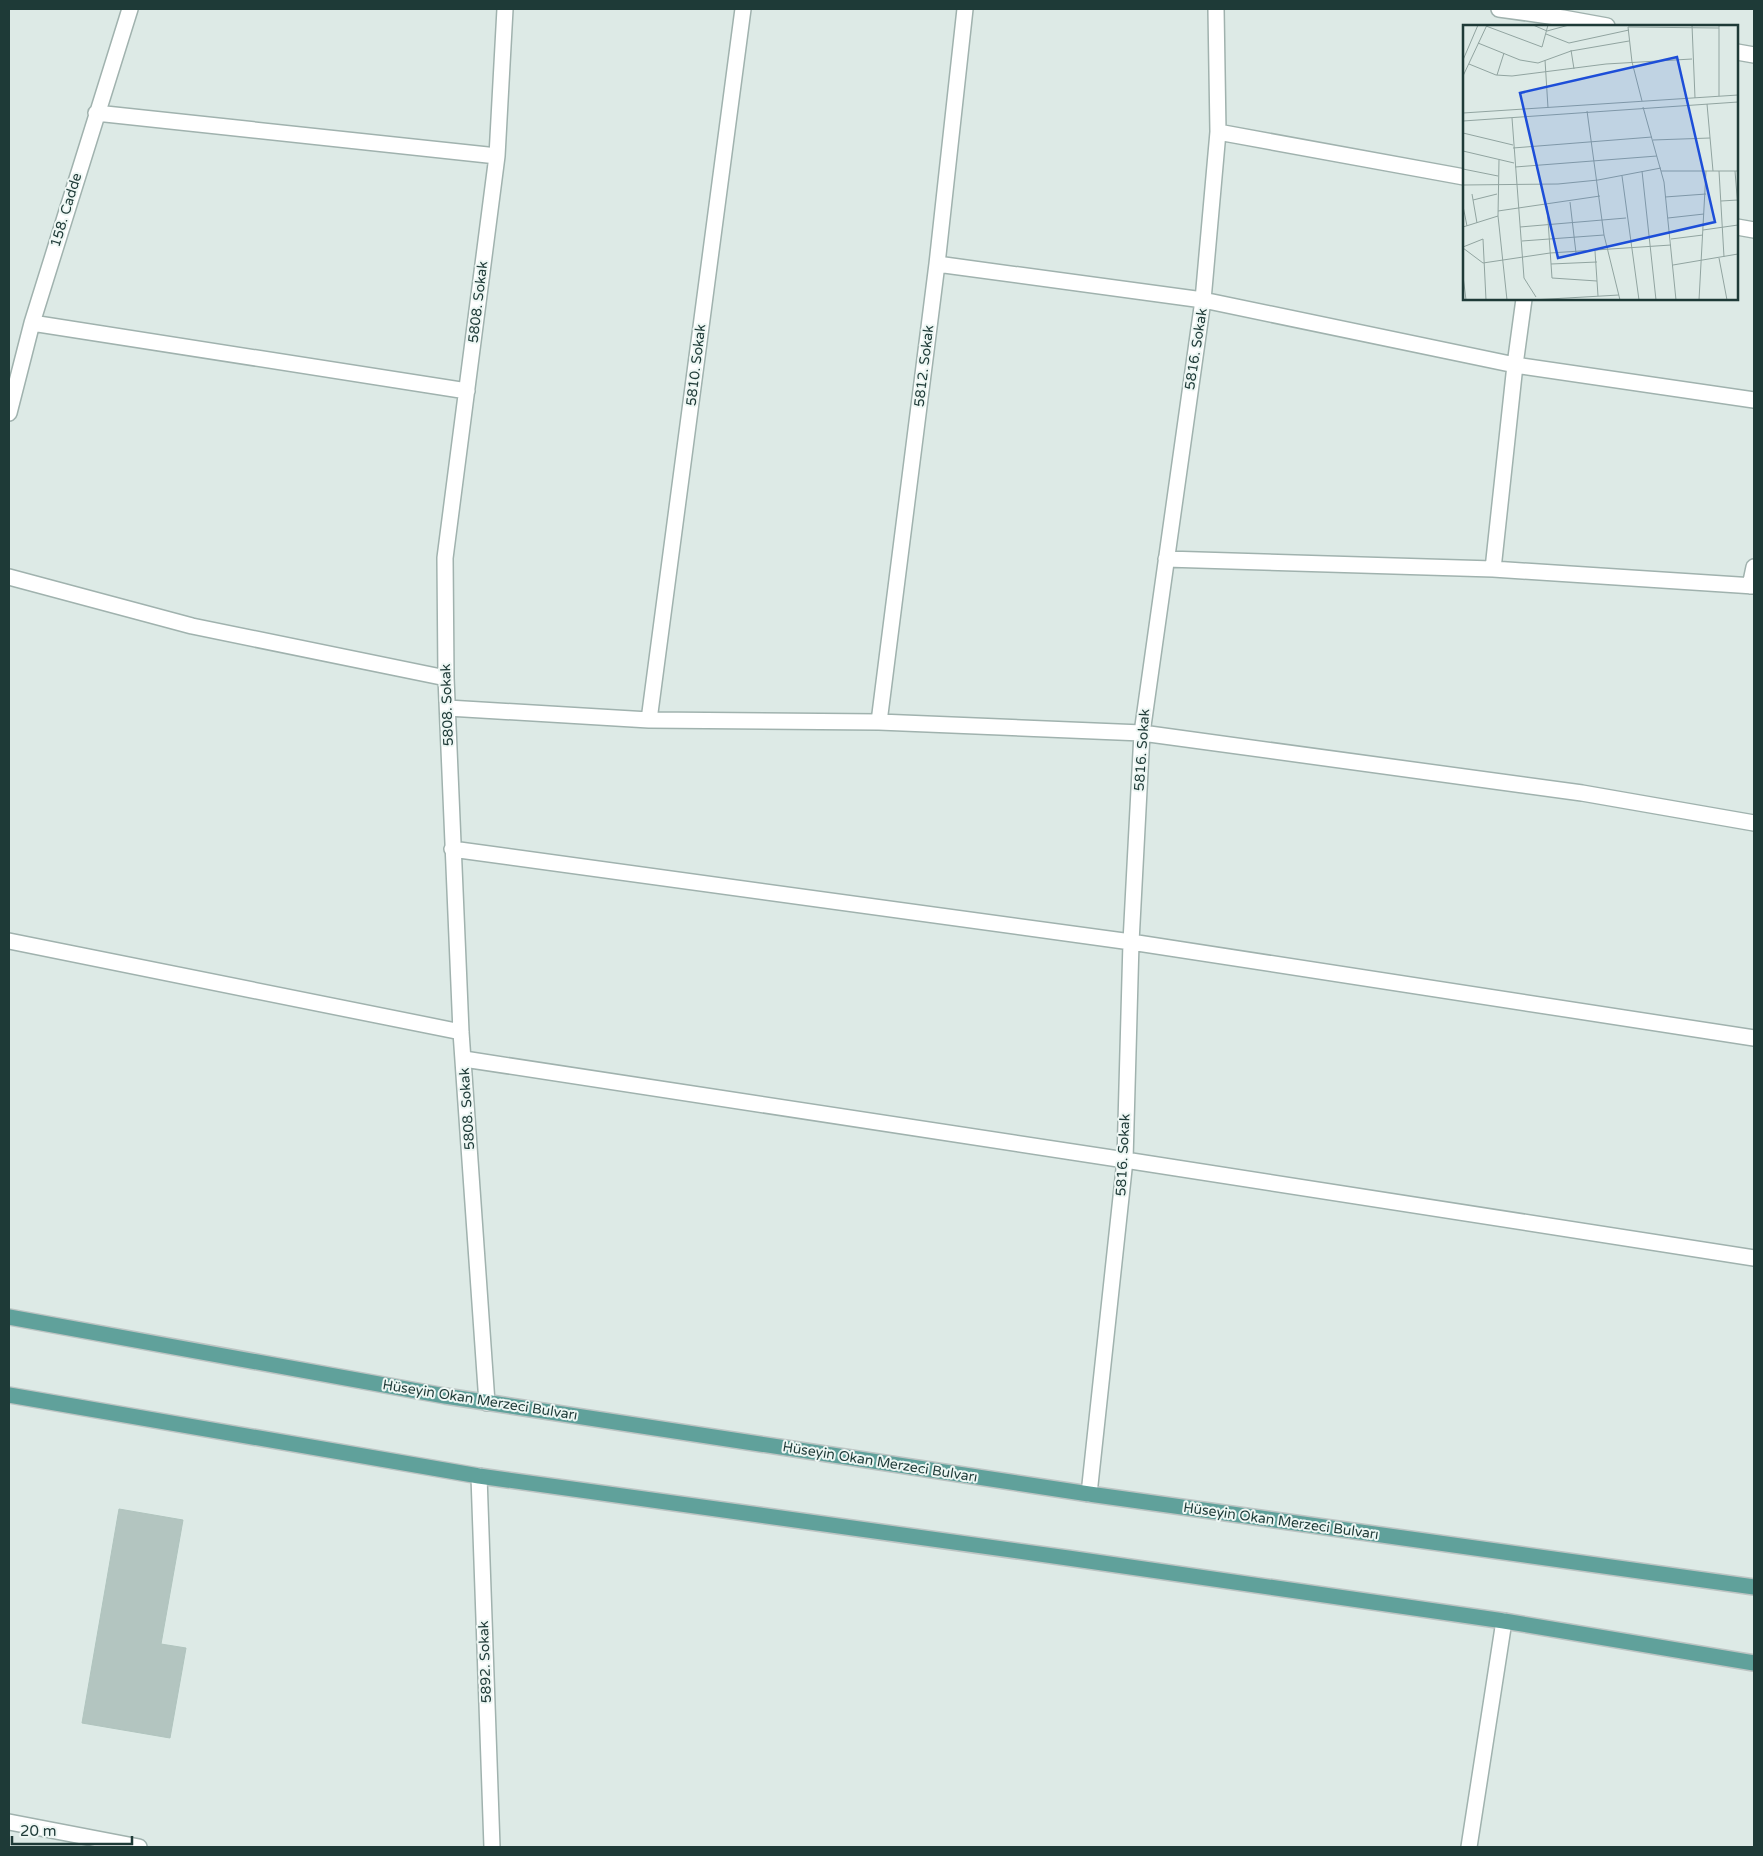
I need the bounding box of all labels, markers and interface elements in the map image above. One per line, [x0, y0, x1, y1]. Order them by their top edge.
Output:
inset map [1463, 25, 1738, 300]
street label: 158. Cadde [47, 171, 85, 249]
street label: 5808. Sokak [465, 260, 492, 344]
street label: 5816. Sokak [1181, 307, 1211, 391]
street label: 5810. Sokak [683, 323, 710, 407]
street label: 5812. Sokak [911, 324, 938, 408]
street label: 5808. Sokak [437, 663, 457, 747]
street label: 5816. Sokak [1131, 708, 1153, 792]
street label: 5808. Sokak [456, 1067, 478, 1151]
street label: 5816. Sokak [1112, 1113, 1134, 1197]
street label: Hüseyin Okan Merzeci Bulvarı [381, 1376, 579, 1424]
street label: Hüseyin Okan Merzeci Bulvarı [781, 1438, 979, 1486]
street label: Hüseyin Okan Merzeci Bulvarı [1182, 1499, 1380, 1543]
street label: 5892. Sokak [475, 1620, 495, 1704]
scale bar [12, 1814, 132, 1846]
text: 20 m [20, 1822, 57, 1840]

